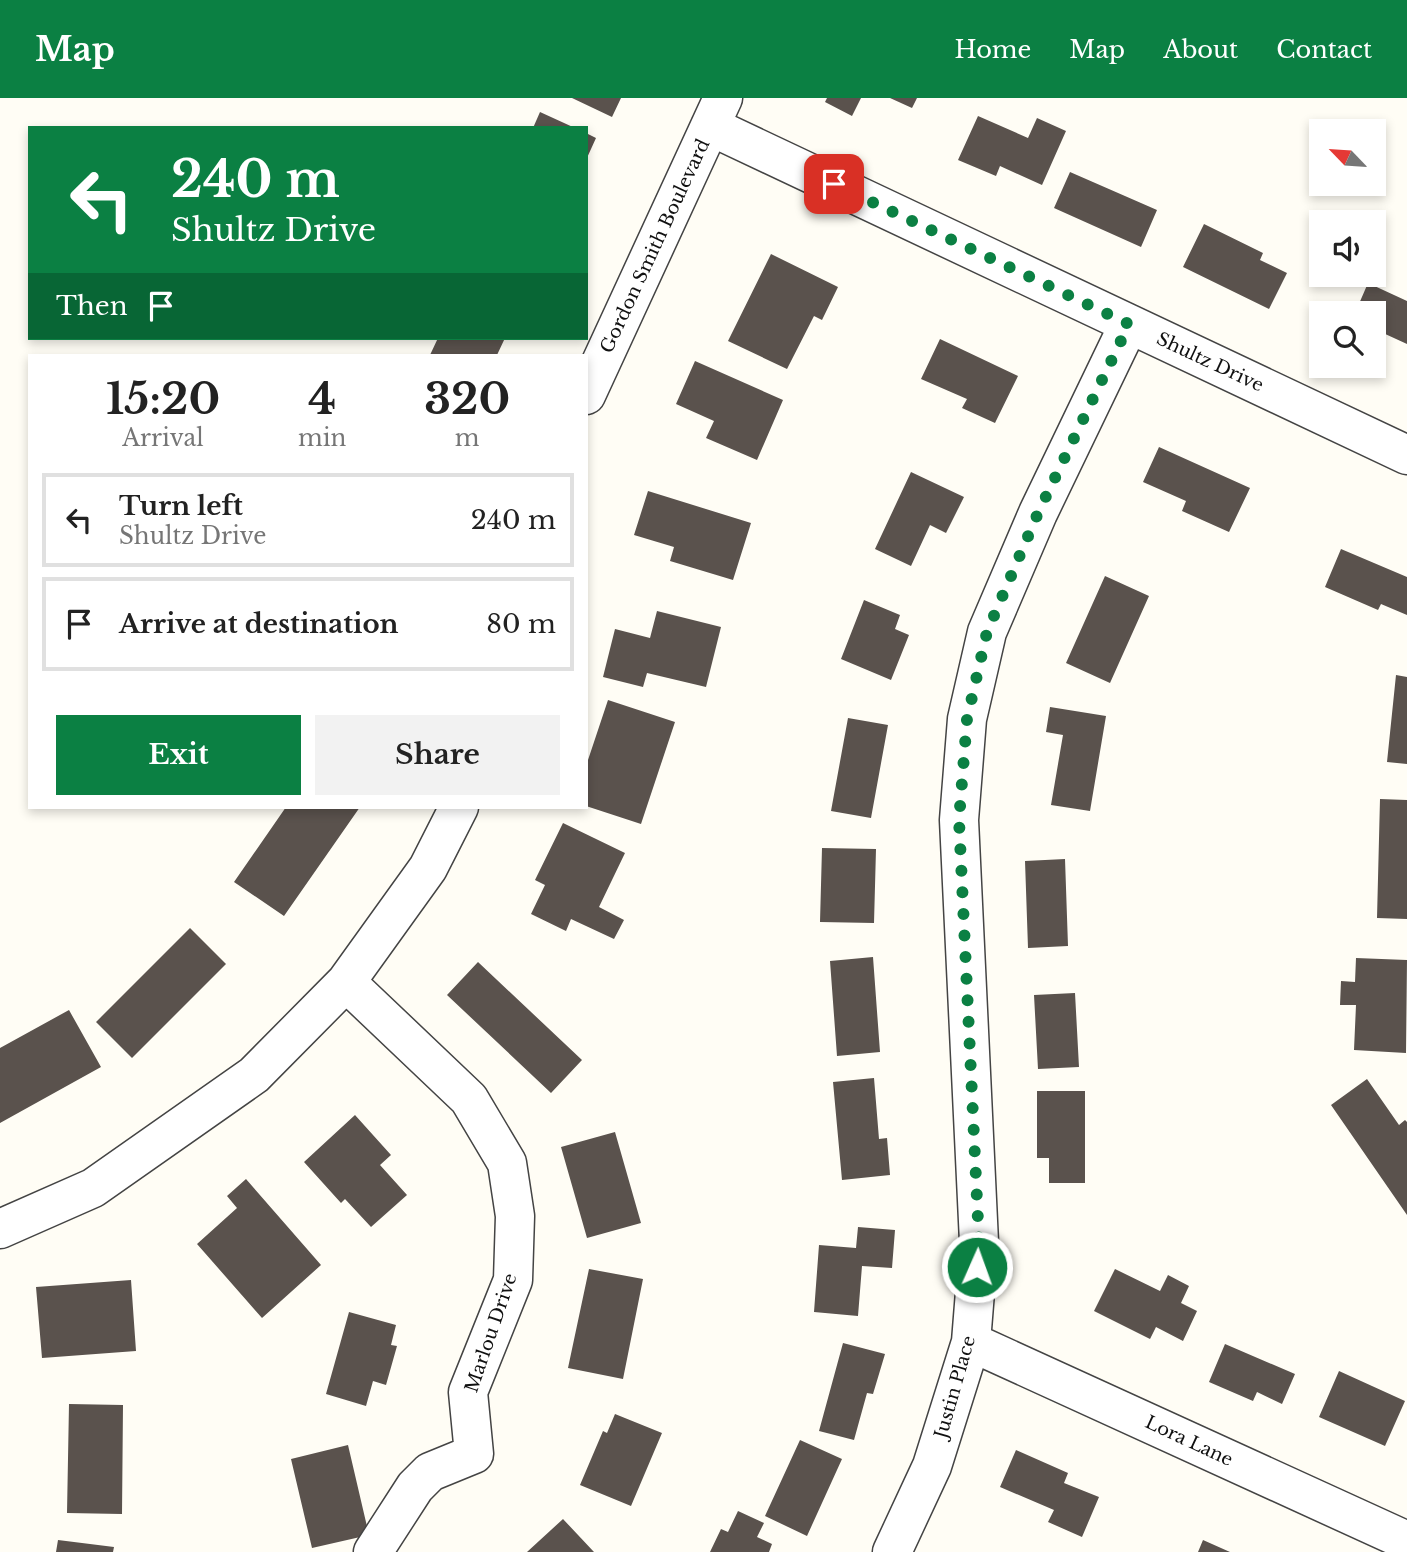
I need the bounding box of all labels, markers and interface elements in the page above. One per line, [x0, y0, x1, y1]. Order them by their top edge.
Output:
text: Map [35, 29, 115, 70]
text: Home [955, 35, 1031, 64]
text: Map [1069, 35, 1125, 64]
text: About [1163, 35, 1238, 64]
text: Contact [1276, 35, 1372, 64]
north arrow [1309, 119, 1386, 196]
map controls [1309, 119, 1386, 378]
street label: Gordon Smith Boulevard [596, 135, 714, 357]
text: 240 m [171, 149, 340, 210]
icon: left [56, 154, 147, 245]
pin [804, 154, 864, 214]
icon: arrive [815, 165, 853, 203]
text: Shultz Drive [171, 210, 376, 250]
button: sound [1309, 210, 1386, 287]
icon: arrive [142, 287, 180, 325]
text: Then [56, 290, 128, 322]
button: search [1309, 301, 1386, 378]
street label: Shultz Drive [1153, 328, 1267, 396]
text: 15:20 [106, 373, 220, 425]
text: 4 [308, 373, 336, 425]
text: 320 [424, 373, 510, 425]
text: Arrival [122, 424, 204, 452]
text: min [298, 424, 346, 452]
text: m [455, 424, 480, 452]
text: Turn left [119, 490, 243, 522]
icon: left [60, 501, 98, 539]
text: 240 m [471, 504, 556, 536]
text: Shultz Drive [119, 522, 266, 550]
icon: arrive [60, 605, 98, 643]
text: Arrive at destination [119, 608, 399, 640]
text: 80 m [486, 608, 556, 640]
button: Exit [56, 715, 301, 795]
button: Share [315, 715, 560, 795]
position arrow [940, 1230, 1014, 1304]
street label: Marlou Drive [460, 1271, 522, 1395]
street label: Justin Place [929, 1333, 980, 1443]
street label: Lora Lane [1142, 1411, 1236, 1471]

